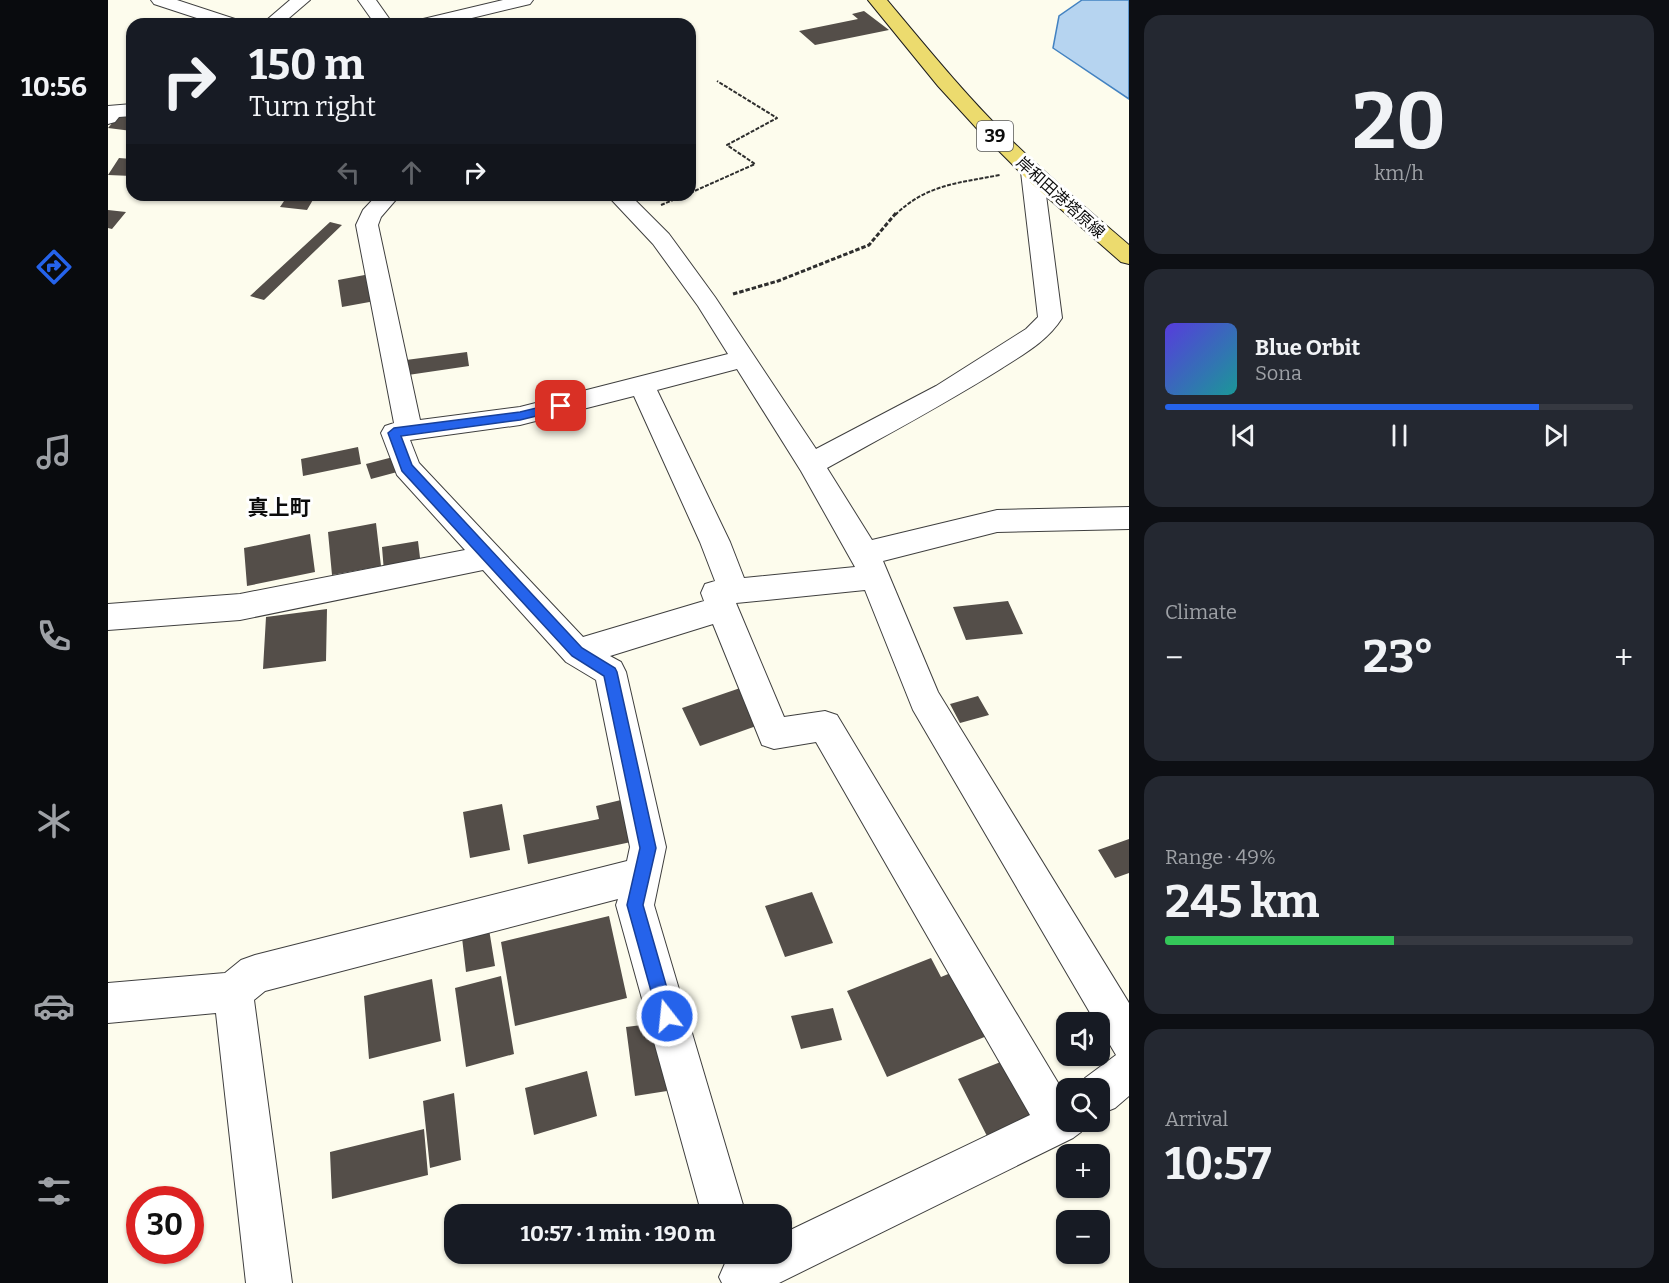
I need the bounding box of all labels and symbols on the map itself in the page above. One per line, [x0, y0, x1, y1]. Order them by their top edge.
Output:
road number: 39 [977, 121, 1013, 151]
street label: 岸和田港塔原線 [1013, 153, 1109, 242]
pin [535, 380, 586, 431]
district label: 真上町 [248, 495, 311, 521]
position arrow [635, 984, 699, 1048]
speed limit sign: 30 [126, 1186, 204, 1264]

